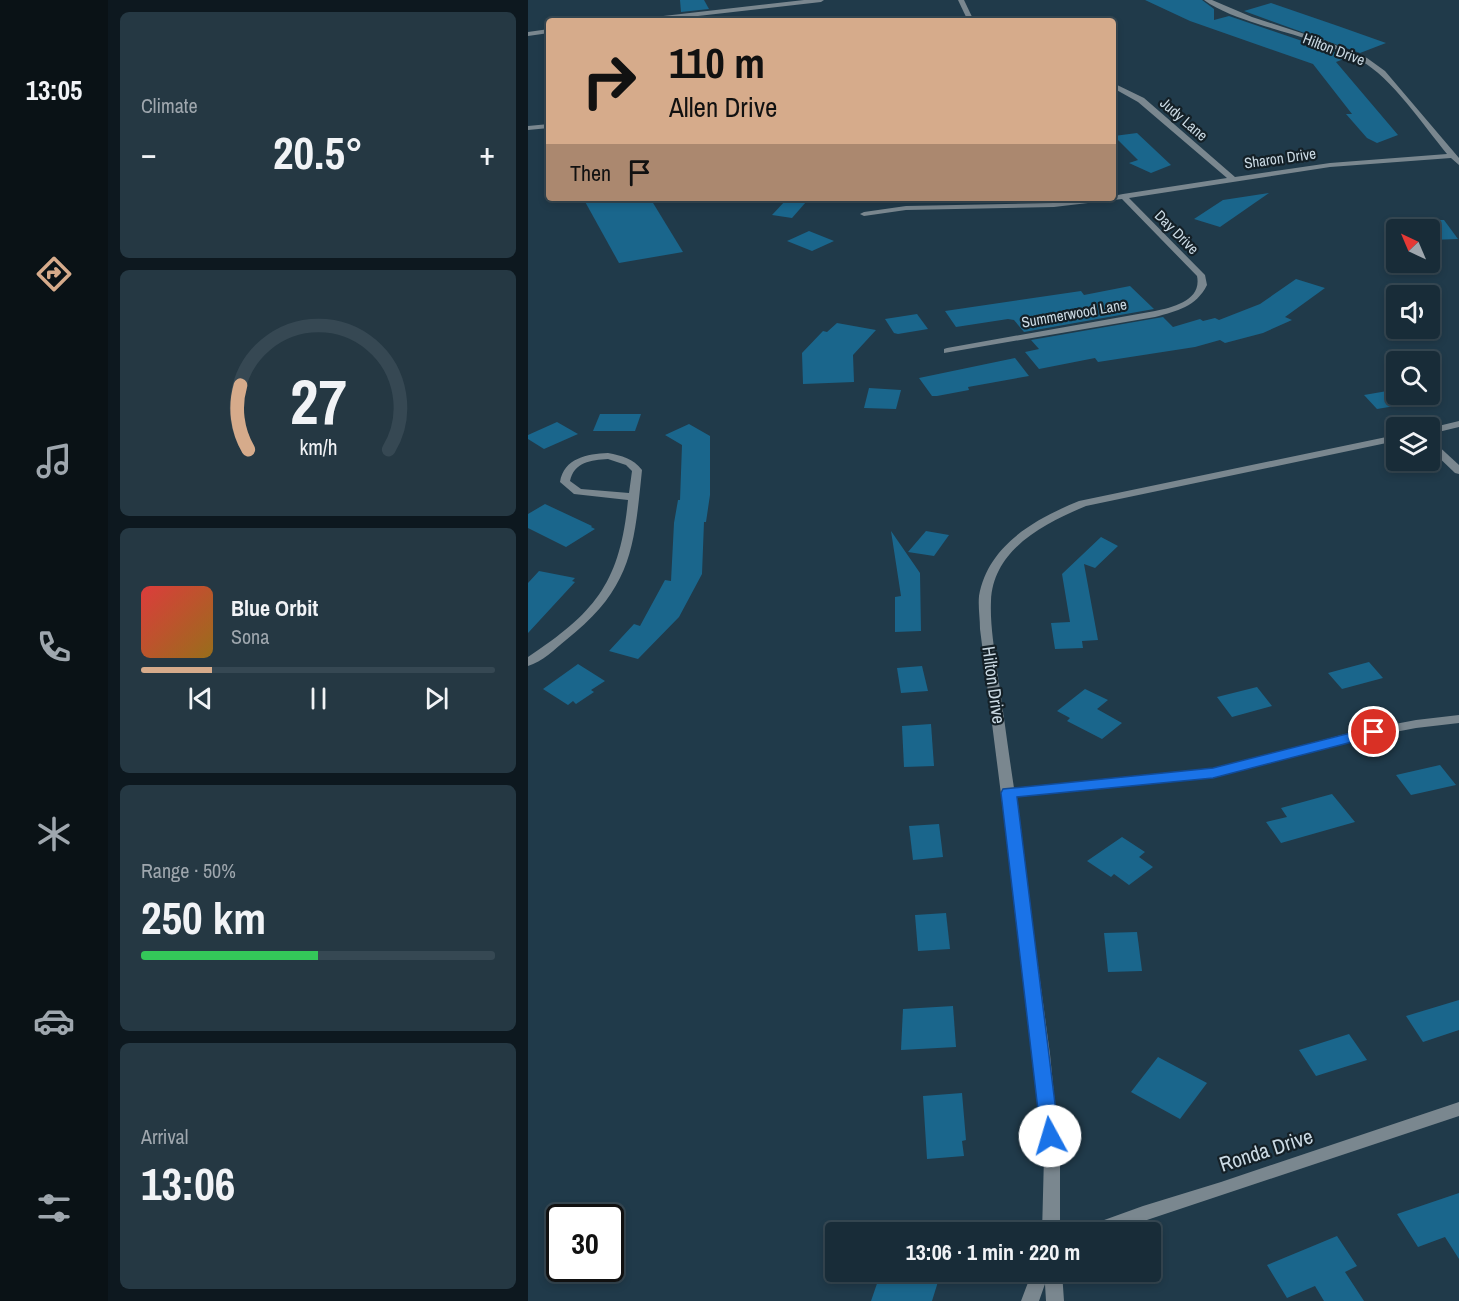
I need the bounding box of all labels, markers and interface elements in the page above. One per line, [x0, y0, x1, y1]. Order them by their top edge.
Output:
street label: Hilton Drive [1300, 28, 1368, 70]
text: 110 m [669, 35, 765, 91]
icon: right [570, 42, 648, 120]
text: 13:05 [26, 72, 82, 108]
text: Allen Drive [669, 89, 777, 125]
text: Climate [141, 92, 198, 119]
street label: Judy Lane [1156, 92, 1212, 146]
text: 20.5° [273, 122, 363, 183]
text: − [141, 131, 157, 175]
text: + [479, 131, 495, 175]
street label: Sharon Drive [1243, 143, 1317, 173]
icon: arrive [623, 156, 656, 189]
text: Then [570, 158, 611, 188]
street label: Day Drive [1150, 205, 1204, 259]
north arrow [1386, 219, 1440, 273]
map controls [1386, 219, 1440, 471]
icon: directions [33, 253, 75, 295]
button: sound [1386, 285, 1440, 339]
street label: Summerwood Lane [1020, 293, 1128, 333]
button: search [1386, 351, 1440, 405]
text: 27 [290, 359, 346, 443]
button: layers [1386, 417, 1440, 471]
text: km/h [299, 433, 337, 462]
icon: music [33, 440, 75, 482]
text: Blue Orbit [231, 593, 318, 623]
text: Sona [231, 623, 269, 650]
icon: phone [33, 626, 75, 668]
street label: Hilton Drive [976, 645, 1012, 725]
icon: previous [184, 682, 217, 715]
icon: pause [302, 682, 335, 715]
icon: next [420, 682, 453, 715]
pin [1348, 706, 1399, 757]
icon: arrive [1357, 715, 1390, 748]
icon: climate [33, 813, 75, 855]
text: Range · 50% [141, 857, 236, 884]
text: 250 km [141, 887, 266, 948]
icon: car [33, 1000, 75, 1042]
position arrow [1018, 1104, 1082, 1168]
street label: Ronda Drive [1216, 1121, 1316, 1179]
text: Arrival [141, 1123, 188, 1150]
text: 13:06 [141, 1153, 235, 1214]
icon: filters [33, 1187, 75, 1229]
speed limit sign: 30 [546, 1204, 624, 1282]
text: 13:06 · 1 min · 220 m [906, 1237, 1080, 1267]

